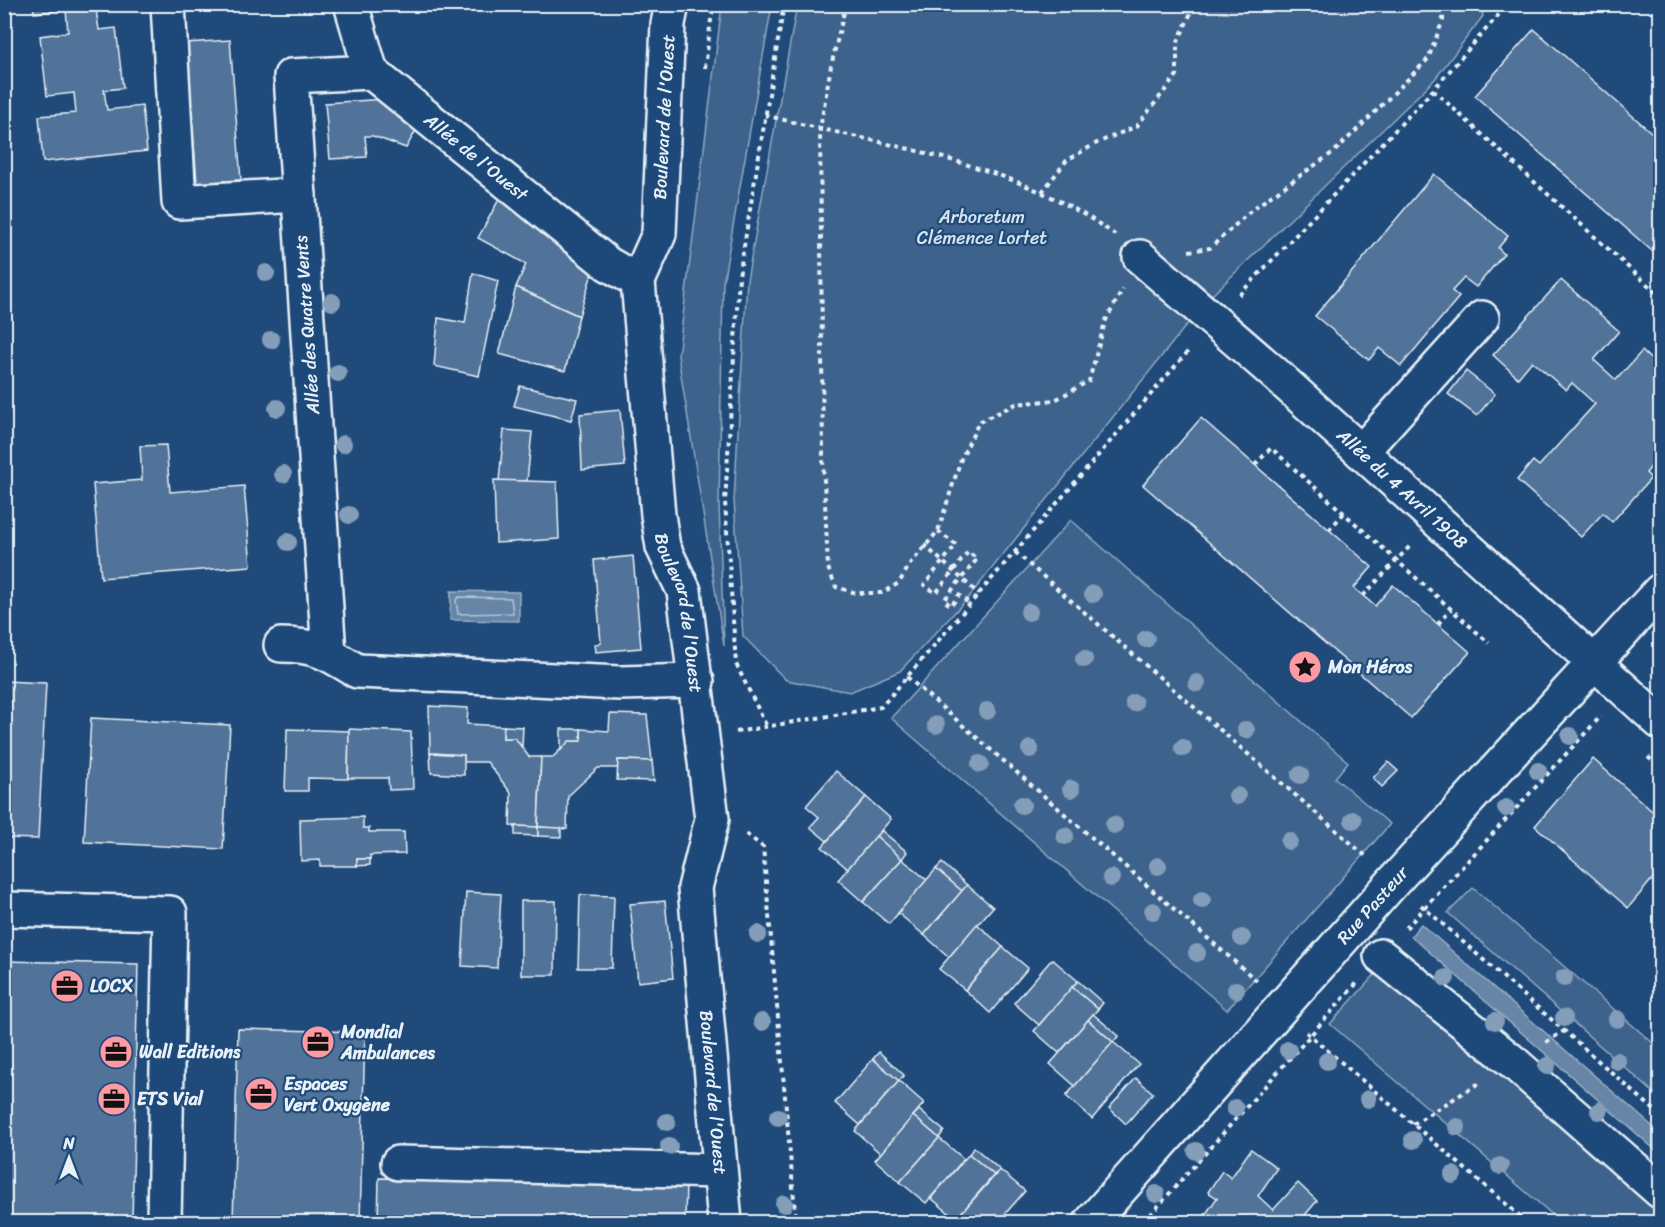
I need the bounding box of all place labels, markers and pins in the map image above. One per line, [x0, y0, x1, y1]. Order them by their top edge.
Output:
place icon: Mon Héros [1287, 649, 1323, 685]
place label: Mon Héros [1327, 651, 1413, 683]
office icon: LOCX [49, 968, 85, 1004]
place label: LOCX [90, 970, 133, 1002]
place label: Mondial Ambulances [340, 1016, 435, 1069]
office icon: Mondial Ambulances [300, 1024, 336, 1060]
office icon: Wall Editions [98, 1034, 134, 1070]
place label: Wall Editions [139, 1036, 241, 1068]
place label: Espaces Vert Oxygène [284, 1068, 391, 1121]
office icon: Espaces Vert Oxygène [243, 1076, 279, 1112]
office icon: ETS Vial [96, 1081, 132, 1117]
place label: ETS Vial [137, 1083, 204, 1115]

